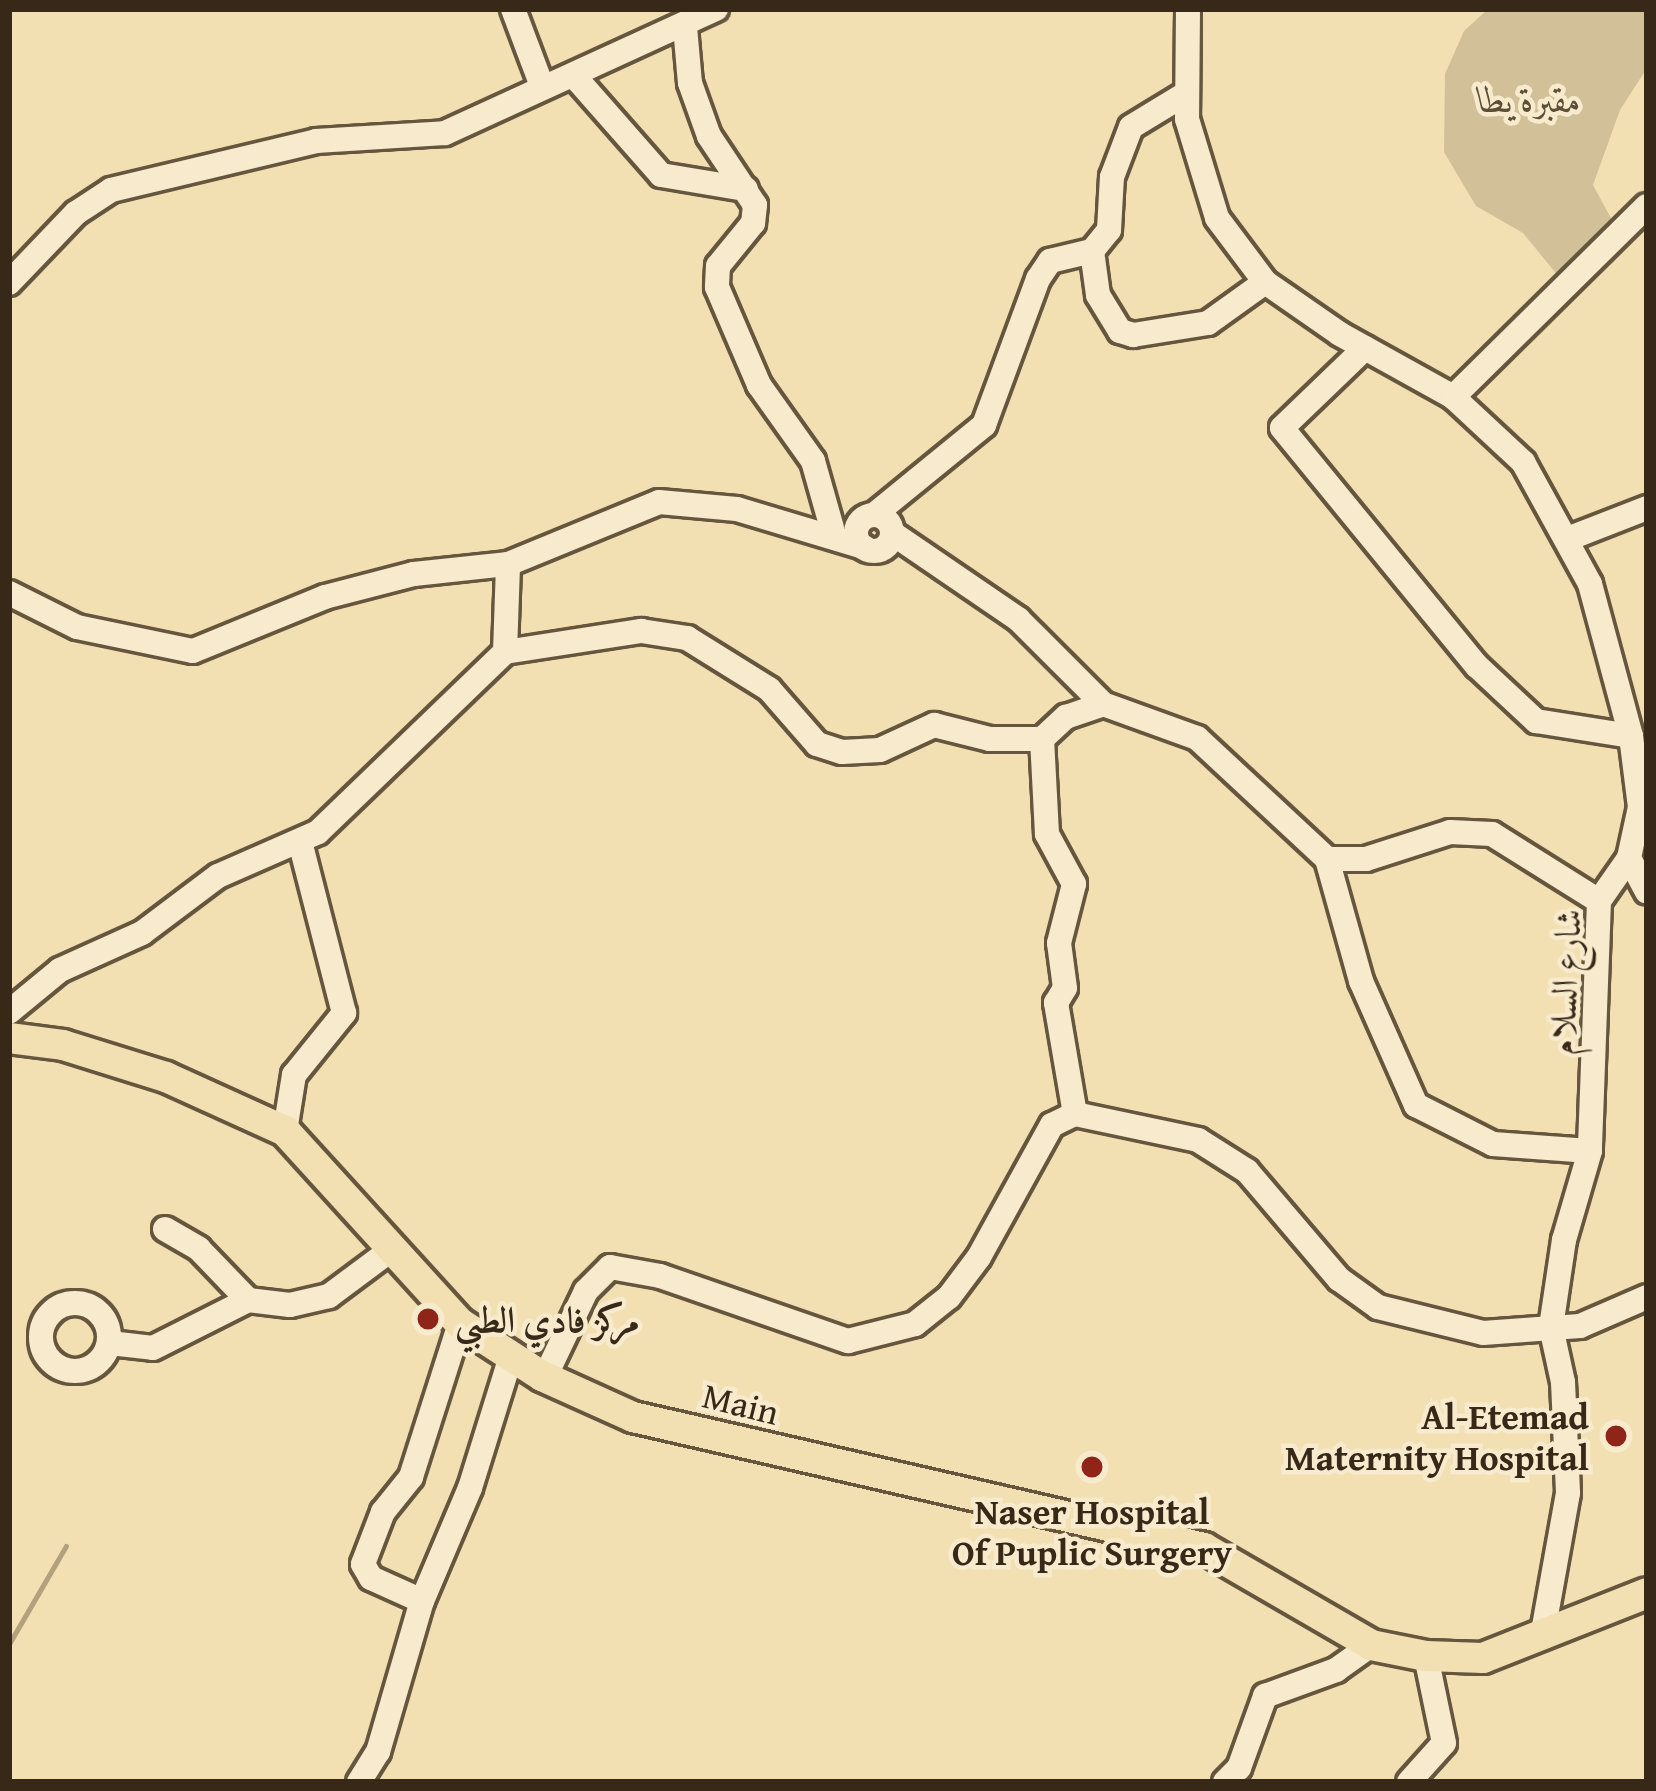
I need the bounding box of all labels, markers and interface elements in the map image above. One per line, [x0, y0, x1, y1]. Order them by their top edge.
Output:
park label: مقبرة يطا [1479, 77, 1581, 121]
street label: شارع السلام [1539, 908, 1589, 1056]
place label: مركز فادي الطبي [455, 1297, 639, 1341]
marker: مركز فادي الطبي [412, 1303, 444, 1335]
street label: Main [698, 1373, 784, 1433]
place label: Al-Etemad Maternity Hospital [1285, 1393, 1589, 1478]
marker: Al-Etemad Maternity Hospital [1600, 1420, 1632, 1452]
marker: Naser Hospital Of Puplic Surgery [1076, 1451, 1108, 1483]
place label: Naser Hospital Of Puplic Surgery [952, 1488, 1232, 1573]

